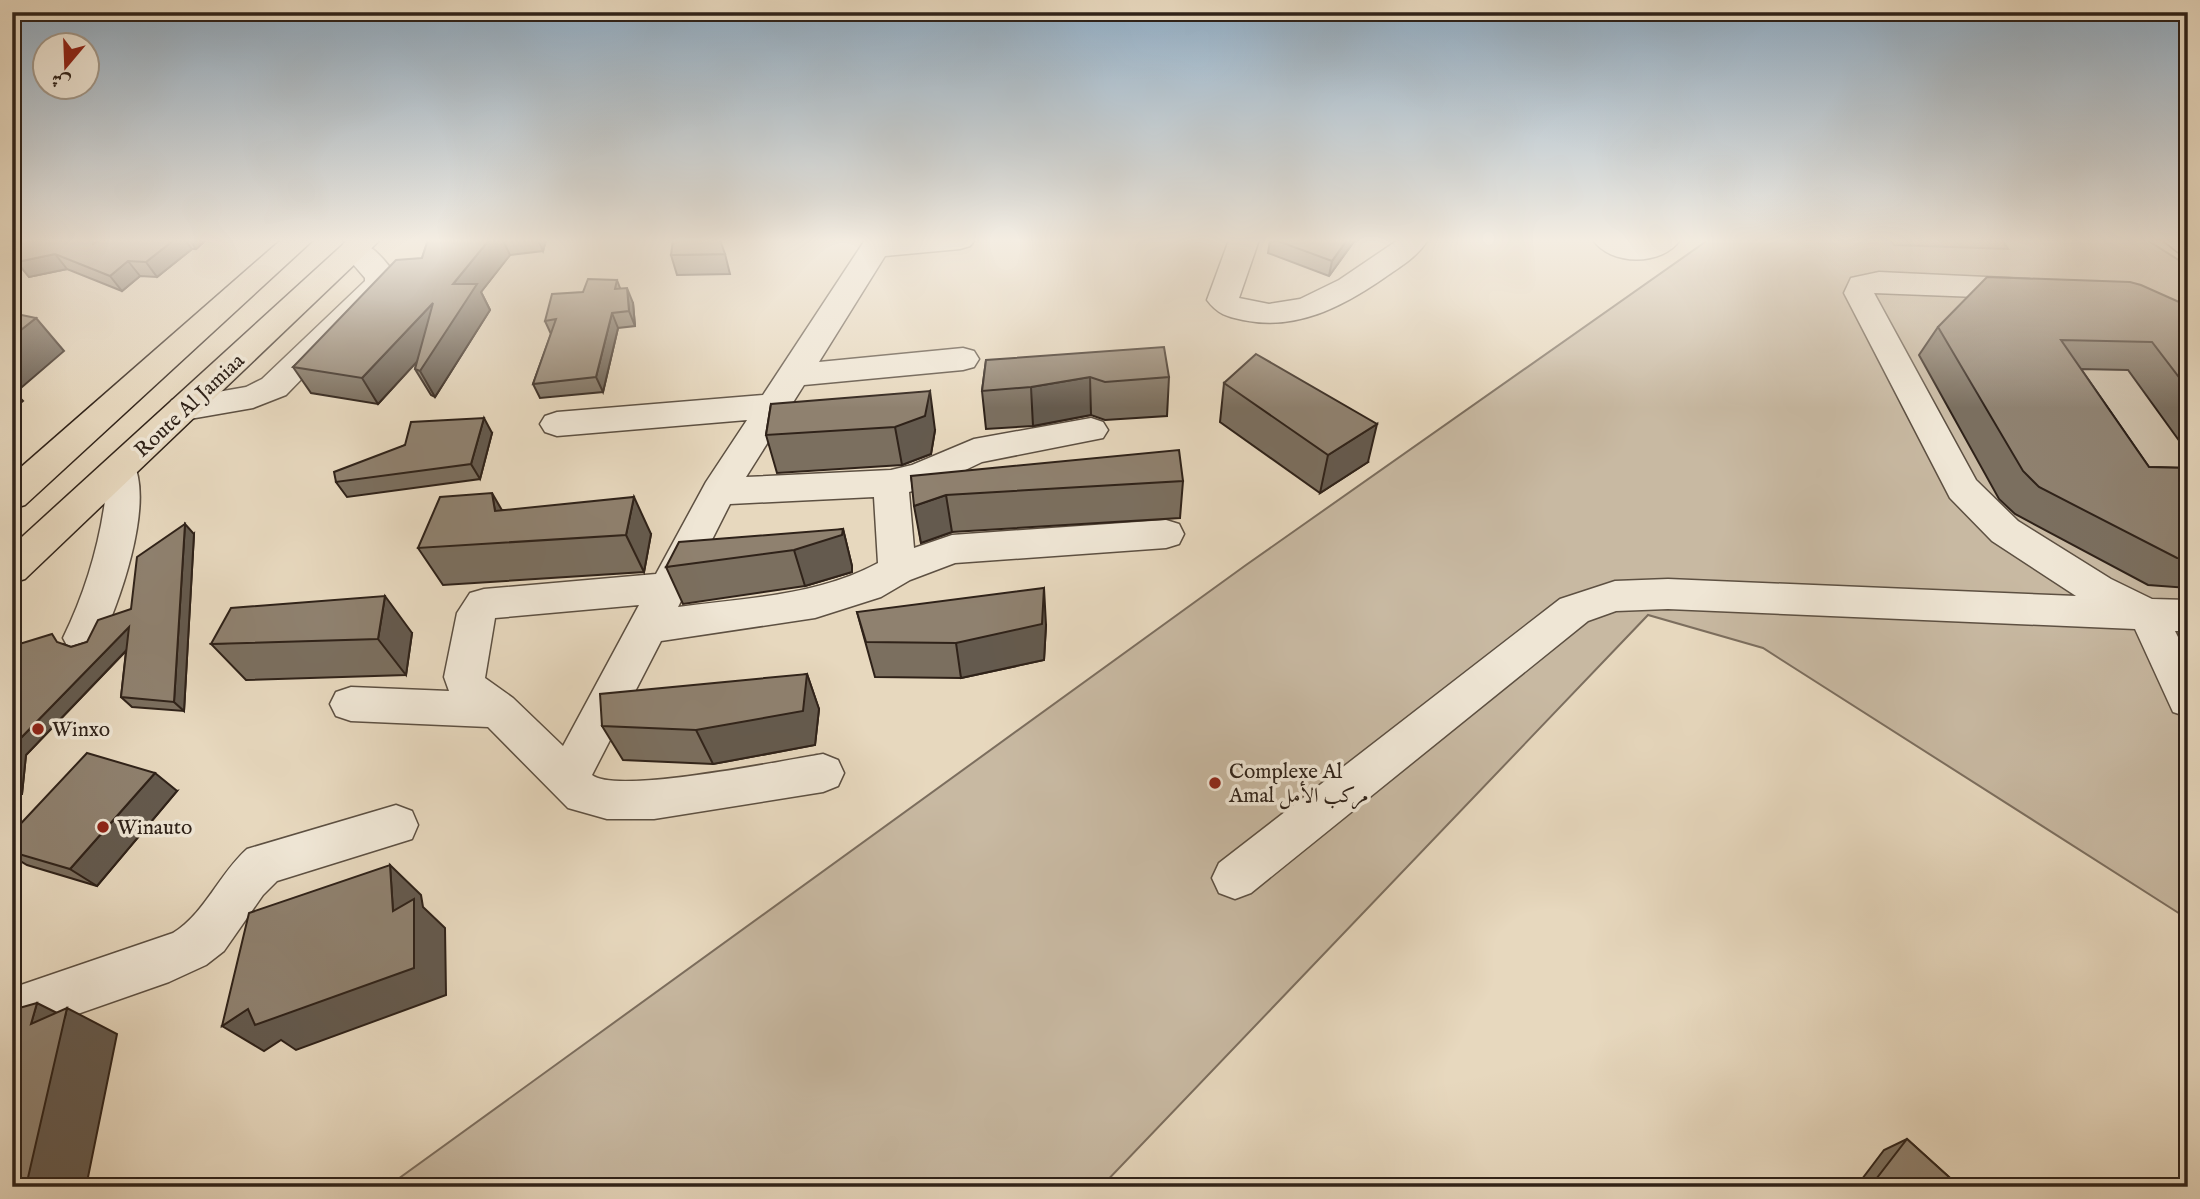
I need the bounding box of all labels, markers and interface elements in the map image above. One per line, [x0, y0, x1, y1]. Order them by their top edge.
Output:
north arrow [32, 32, 102, 102]
text: ش [48, 66, 74, 95]
street label: Route Al Jamiaa [129, 347, 251, 464]
place label: Winxo [52, 717, 110, 744]
marker: Winxo [30, 721, 46, 737]
place label: Complexe Al Amal مركب الأمل [1228, 759, 1369, 810]
marker: Complexe Al Amal مركب الأمل [1207, 775, 1223, 791]
place label: Winauto [117, 815, 192, 842]
marker: Winauto [95, 819, 111, 835]

